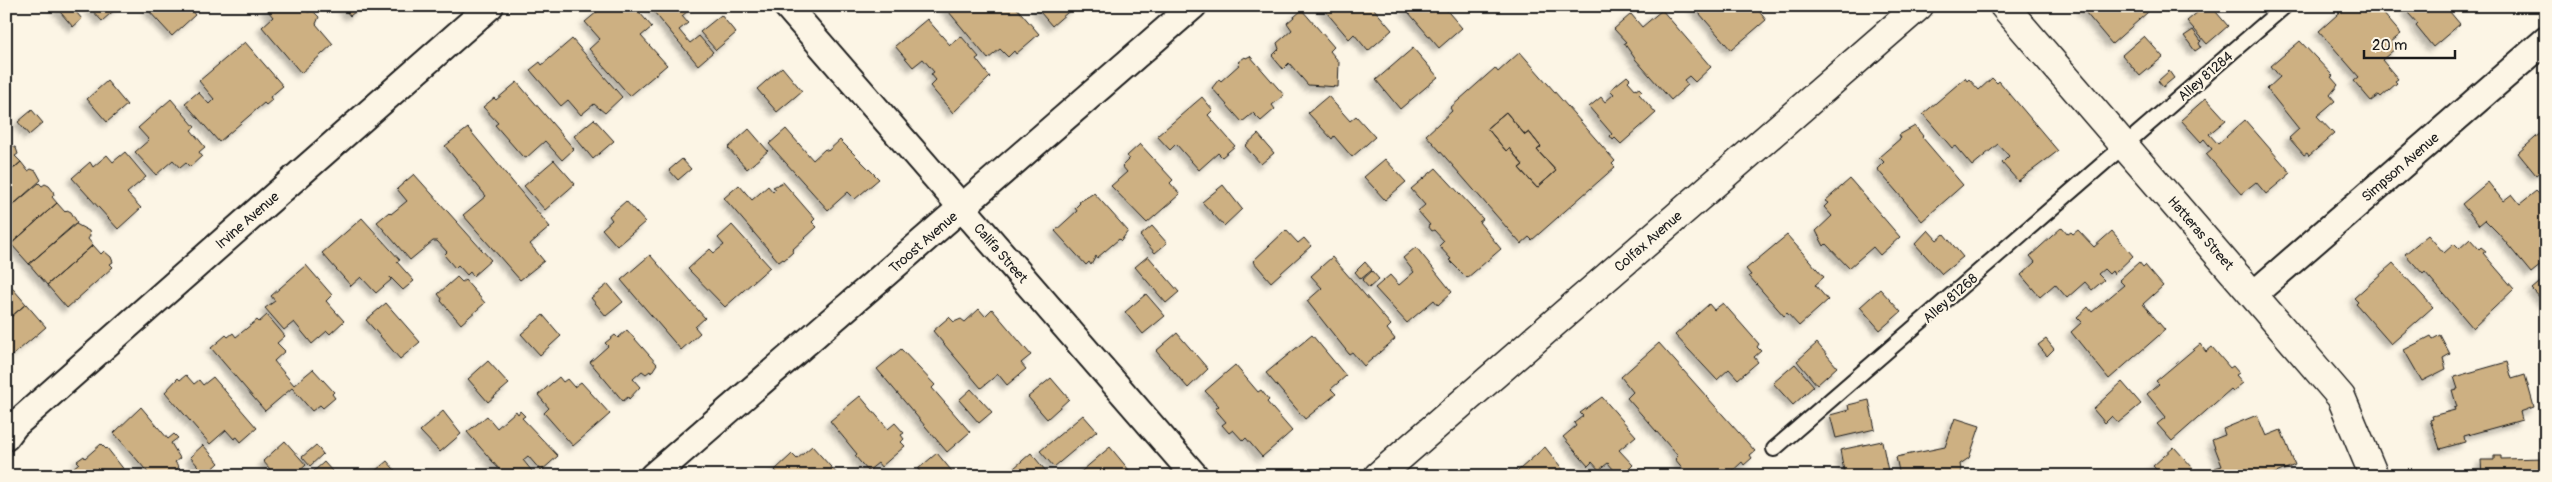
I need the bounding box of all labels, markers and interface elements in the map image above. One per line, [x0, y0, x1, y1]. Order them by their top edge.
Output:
scale bar [2364, 28, 2456, 60]
text: 20 m [2372, 36, 2407, 55]
street label: Alley 81284 [2174, 48, 2236, 105]
street label: Simpson Avenue [2358, 129, 2443, 206]
street label: Irvine Avenue [212, 188, 283, 253]
street label: Hatteras Street [2164, 193, 2237, 274]
street label: Colfax Avenue [1611, 207, 1686, 275]
street label: Troost Avenue [886, 208, 961, 277]
street label: Califa Street [970, 220, 1031, 287]
street label: Alley 81268 [1919, 270, 1981, 327]

